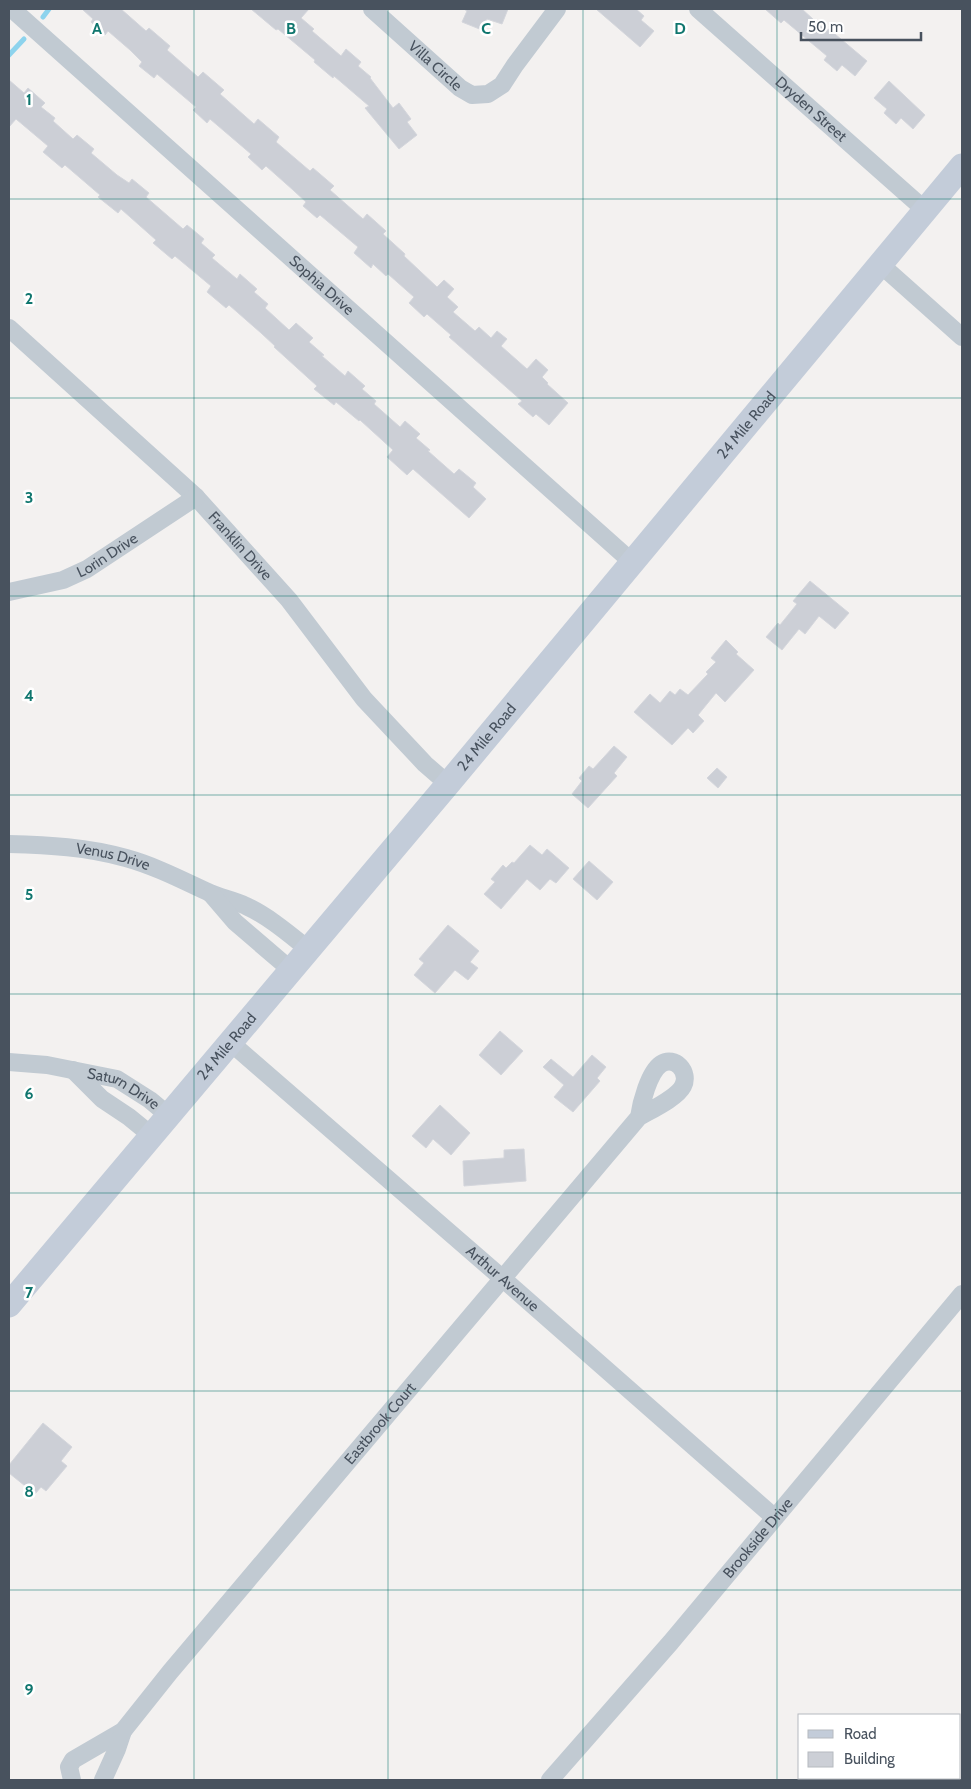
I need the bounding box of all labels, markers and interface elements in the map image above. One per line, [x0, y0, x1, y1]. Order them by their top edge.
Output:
scale bar [801, 10, 921, 42]
text: 50 m [808, 18, 843, 36]
text: A [92, 19, 102, 38]
text: B [286, 19, 296, 38]
text: C [481, 19, 491, 38]
text: D [674, 19, 686, 38]
street label: Villa Circle [405, 37, 466, 95]
street label: Dryden Street [772, 73, 850, 145]
text: 1 [26, 90, 32, 109]
street label: Sophia Drive [286, 252, 358, 319]
text: 2 [25, 289, 33, 308]
street label: 24 Mile Road [713, 388, 780, 463]
text: 3 [25, 488, 33, 507]
street label: Franklin Drive [205, 508, 276, 584]
street label: Lorin Drive [74, 529, 141, 581]
text: 4 [24, 686, 34, 705]
street label: 24 Mile Road [454, 700, 520, 775]
street label: Venus Drive [75, 839, 153, 874]
text: 5 [25, 885, 33, 904]
street label: 24 Mile Road [193, 1009, 260, 1084]
street label: Saturn Drive [86, 1064, 164, 1113]
text: 6 [25, 1084, 34, 1103]
street label: Arthur Avenue [462, 1242, 543, 1316]
text: 7 [25, 1283, 34, 1302]
street label: Eastbrook Court [340, 1379, 420, 1468]
text: 8 [24, 1482, 34, 1501]
street label: Brookside Drive [719, 1494, 797, 1582]
text: 9 [25, 1680, 34, 1699]
legend [798, 1714, 961, 1779]
text: Road [844, 1725, 877, 1743]
text: Building [844, 1750, 895, 1768]

